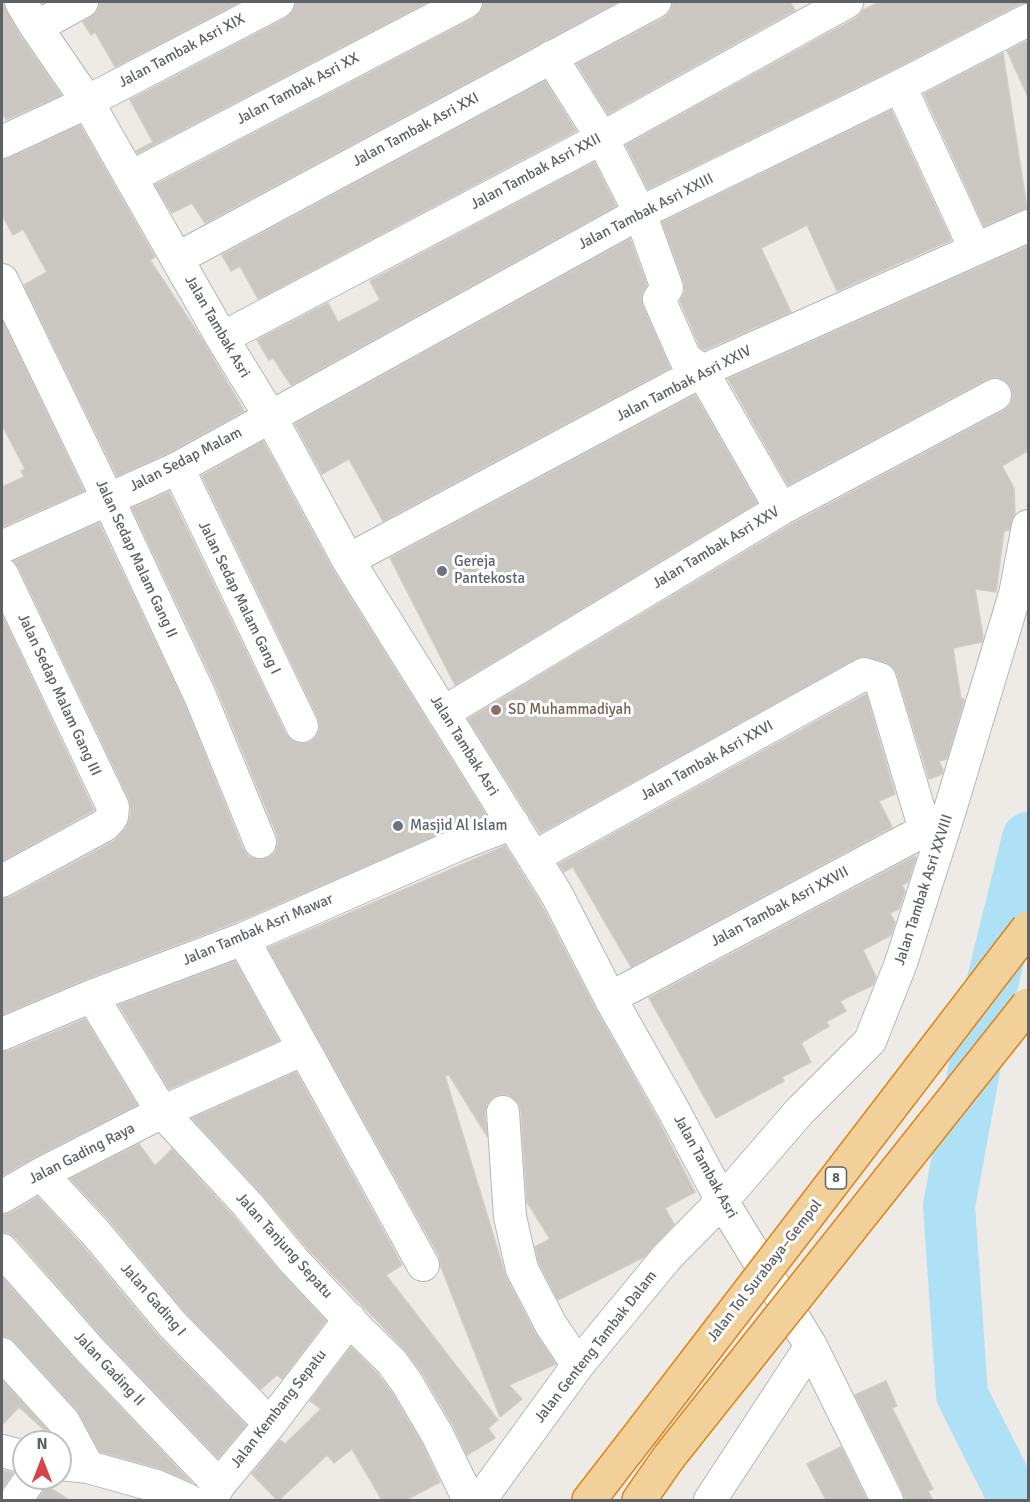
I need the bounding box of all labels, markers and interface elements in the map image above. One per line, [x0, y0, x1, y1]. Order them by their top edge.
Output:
street label: Jalan Tambak Asri XIX [116, 10, 248, 92]
street label: Jalan Tambak Asri XX [234, 49, 362, 129]
street label: Jalan Tambak Asri XXI [350, 89, 482, 171]
street label: Jalan Tambak Asri XXII [468, 130, 604, 214]
street label: Jalan Tambak Asri XXIII [575, 170, 717, 254]
street label: Jalan Tambak Asri [180, 273, 254, 381]
street label: Jalan Tambak Asri XXIV [613, 342, 755, 426]
street label: Jalan Sedap Malam [127, 424, 245, 496]
street label: Jalan Sedap Malam Gang II [91, 477, 181, 641]
street label: Jalan Tambak Asri XXV [649, 503, 783, 593]
street label: Jalan Sedap Malam Gang I [194, 518, 284, 678]
place label: Gereja Pantekosta [454, 553, 525, 588]
marker: Gereja Pantekosta [435, 564, 449, 578]
street label: Jalan Sedap Malam Gang III [13, 611, 105, 779]
street label: Jalan Tambak Asri [426, 692, 502, 800]
place label: SD Muhammadiyah [508, 701, 631, 719]
marker: SD Muhammadiyah [489, 703, 503, 717]
street label: Jalan Tambak Asri XXVI [637, 717, 777, 805]
street label: Jalan Tambak Asri XXVIII [891, 812, 957, 968]
place label: Masjid Al Islam [410, 817, 507, 835]
marker: Masjid Al Islam [391, 819, 405, 833]
street label: Jalan Tambak Asri XXVII [708, 863, 852, 951]
street label: Jalan Tambak Asri Mawar [180, 890, 336, 970]
street label: Jalan Tambak Asri [669, 1112, 741, 1222]
street label: Jalan Gading Raya [26, 1119, 138, 1189]
road number: 8 [826, 1167, 846, 1189]
street label: Jalan Tanjung Sepatu [232, 1189, 336, 1303]
street label: Jalan Tol Surabaya–Gempol [704, 1196, 826, 1346]
street label: Jalan Gading I [117, 1260, 189, 1340]
street label: Jalan Genteng Tambak Dalam [531, 1267, 661, 1427]
street label: Jalan Gading II [70, 1328, 148, 1410]
street label: Jalan Kembang Sepatu [227, 1346, 331, 1472]
north arrow [12, 1430, 72, 1490]
text: N [36, 1434, 48, 1454]

